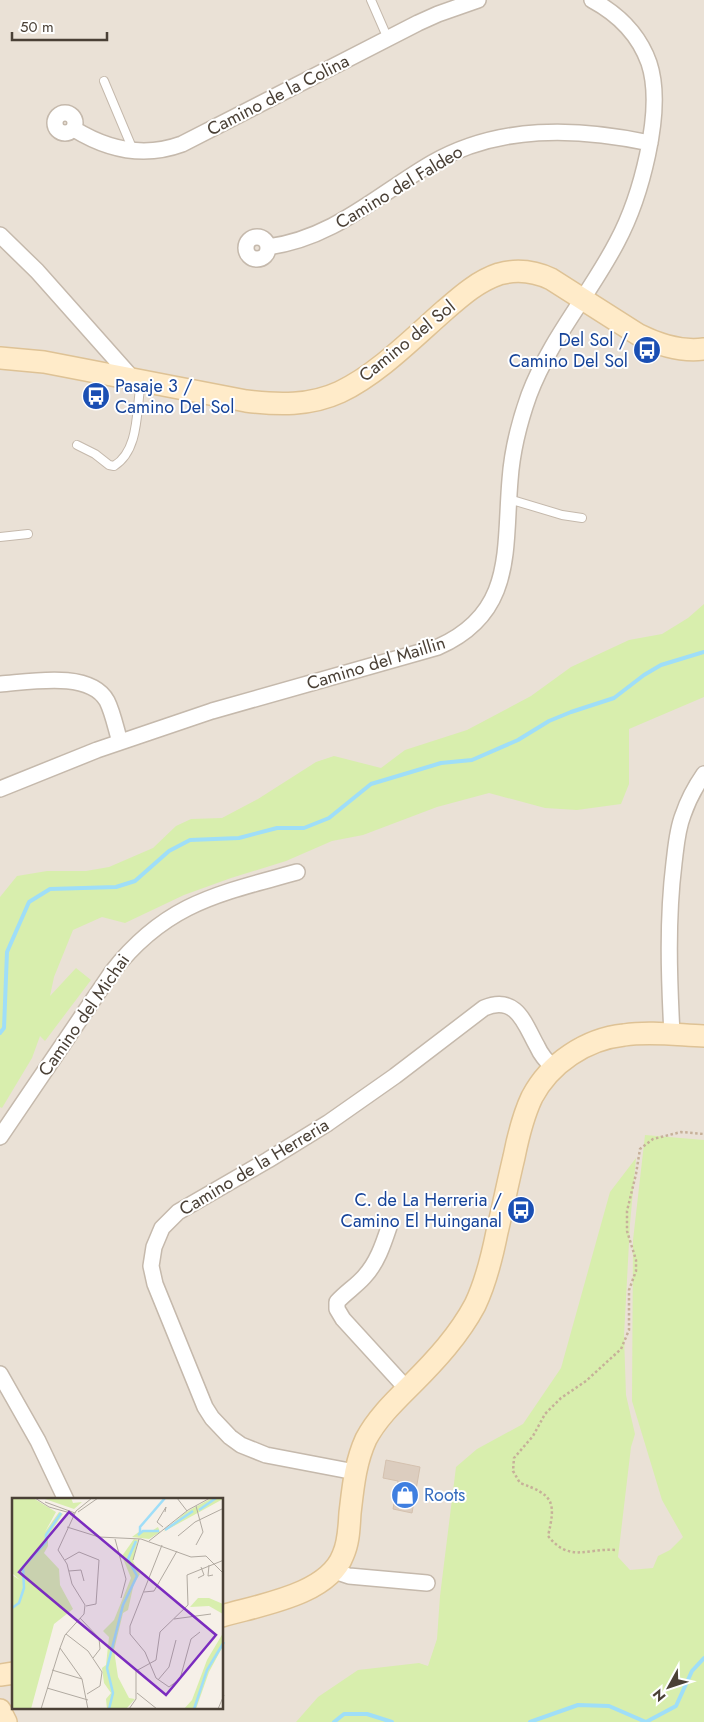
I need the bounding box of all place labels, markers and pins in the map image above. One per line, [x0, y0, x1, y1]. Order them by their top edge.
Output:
place label: Del Sol / Camino Del Sol [509, 327, 628, 374]
bus stop icon: Del Sol / Camino Del Sol [632, 335, 662, 365]
place label: Pasaje 3 / Camino Del Sol [115, 373, 234, 420]
bus stop icon: Pasaje 3 / Camino Del Sol [81, 381, 111, 411]
place label: C. de La Herreria / Camino El Huinganal [341, 1187, 502, 1234]
bus stop icon: C. de La Herreria / Camino El Huinganal [506, 1195, 536, 1225]
shop icon: Roots [390, 1480, 420, 1510]
place label: Roots [424, 1482, 465, 1508]

